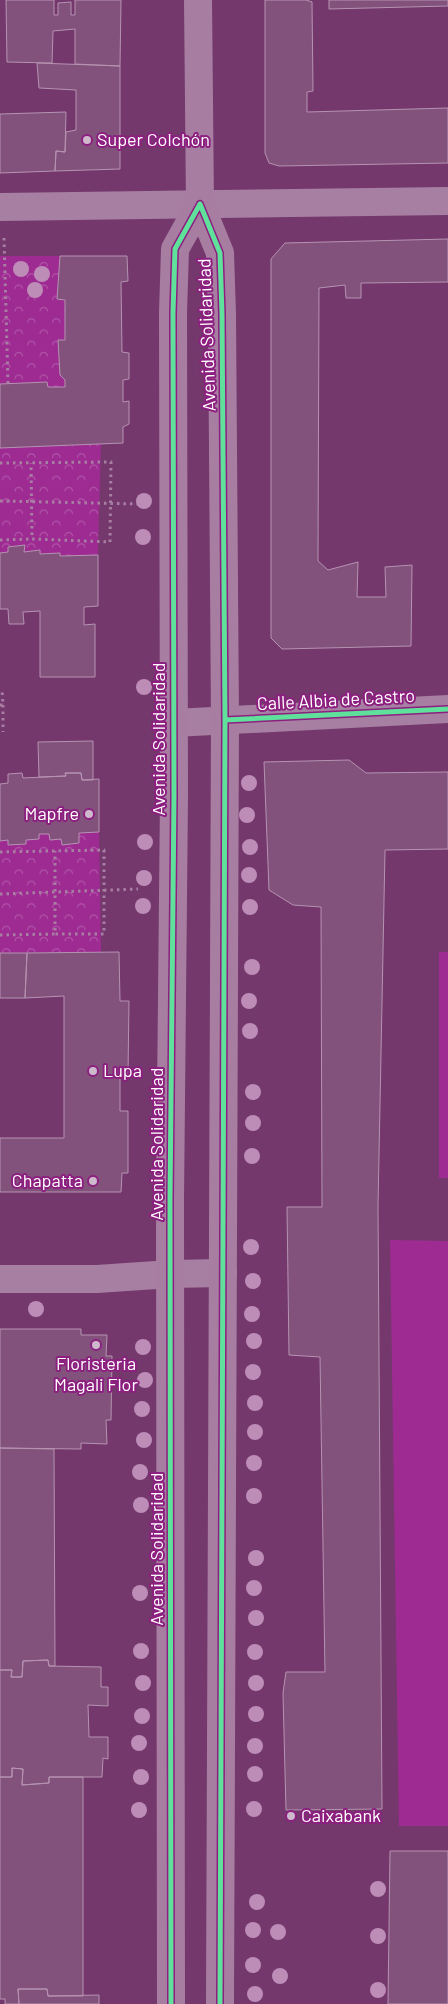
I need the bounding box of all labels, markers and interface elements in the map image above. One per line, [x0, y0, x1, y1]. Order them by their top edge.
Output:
place label: Super Colchón [97, 128, 210, 150]
marker: Super Colchón [81, 134, 93, 146]
street label: Avenida Solidaridad [192, 258, 220, 412]
street label: Avenida Solidaridad [147, 662, 169, 816]
street label: Calle Albia de Castro [256, 684, 416, 714]
place label: Mapfre [25, 802, 79, 824]
marker: Mapfre [83, 808, 95, 820]
place label: Lupa [103, 1059, 142, 1081]
marker: Lupa [87, 1065, 99, 1077]
street label: Avenida Solidaridad [145, 1067, 167, 1221]
place label: Chapatta [12, 1169, 83, 1191]
marker: Chapatta [87, 1175, 99, 1187]
marker: Floristeria Magali Flor [90, 1339, 102, 1351]
place label: Floristeria Magali Flor [54, 1352, 138, 1395]
street label: Avenida Solidaridad [145, 1472, 167, 1626]
place label: Caixabank [301, 1804, 381, 1826]
marker: Caixabank [285, 1810, 297, 1822]

